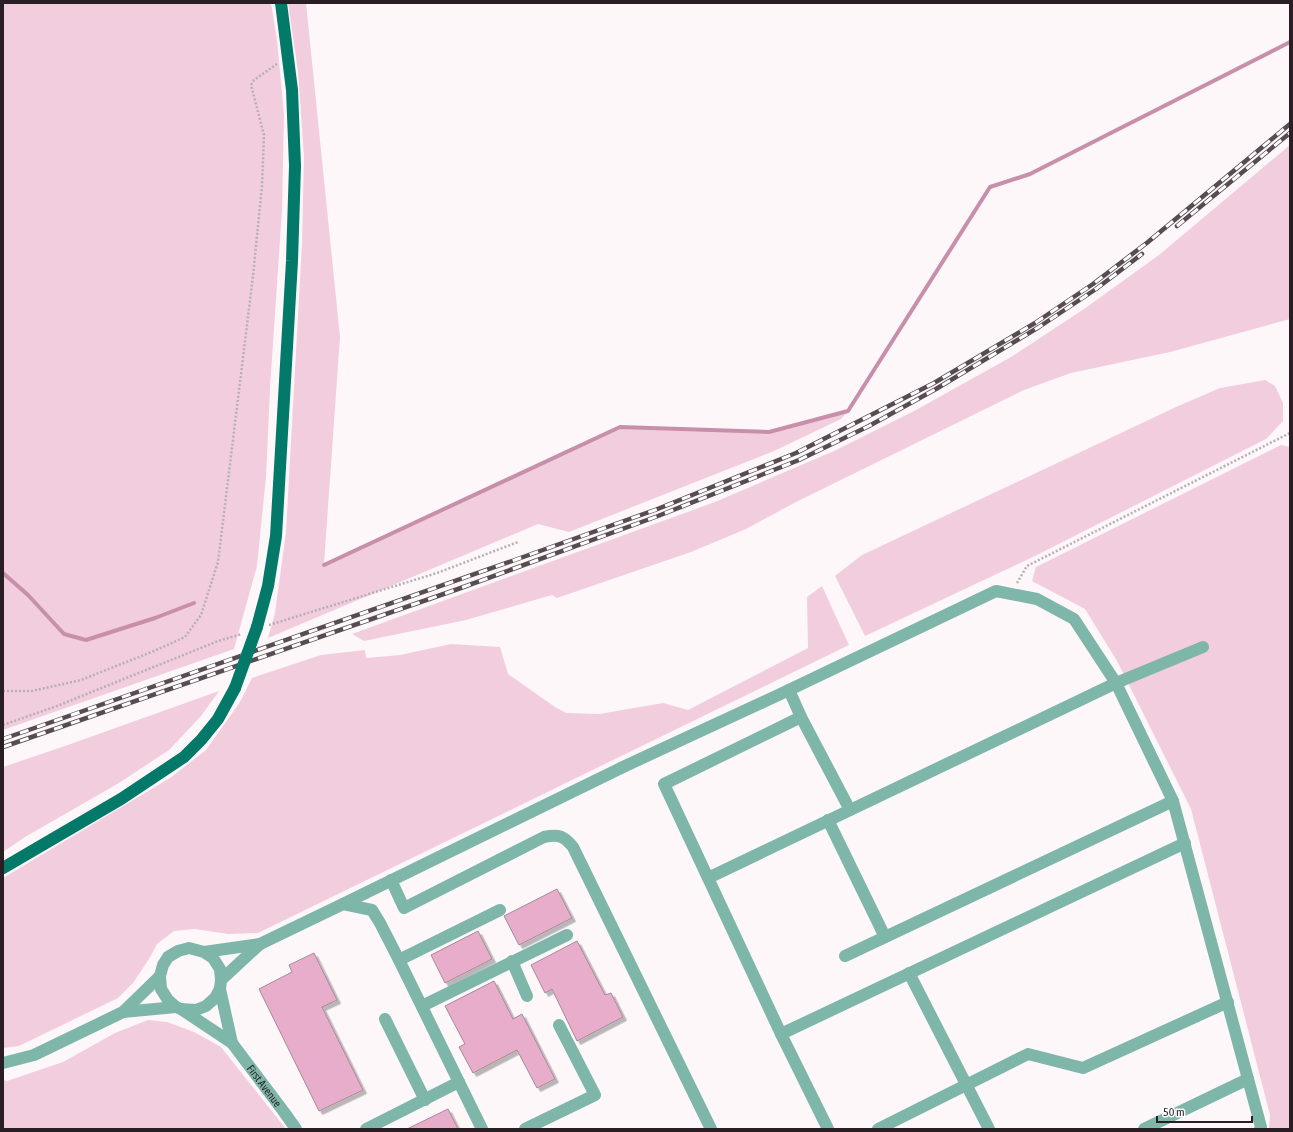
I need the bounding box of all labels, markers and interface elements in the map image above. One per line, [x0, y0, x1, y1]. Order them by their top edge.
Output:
street label: First Avenue [245, 1063, 284, 1109]
scale bar [1157, 1098, 1252, 1124]
text: 50 m [1163, 1105, 1185, 1119]

